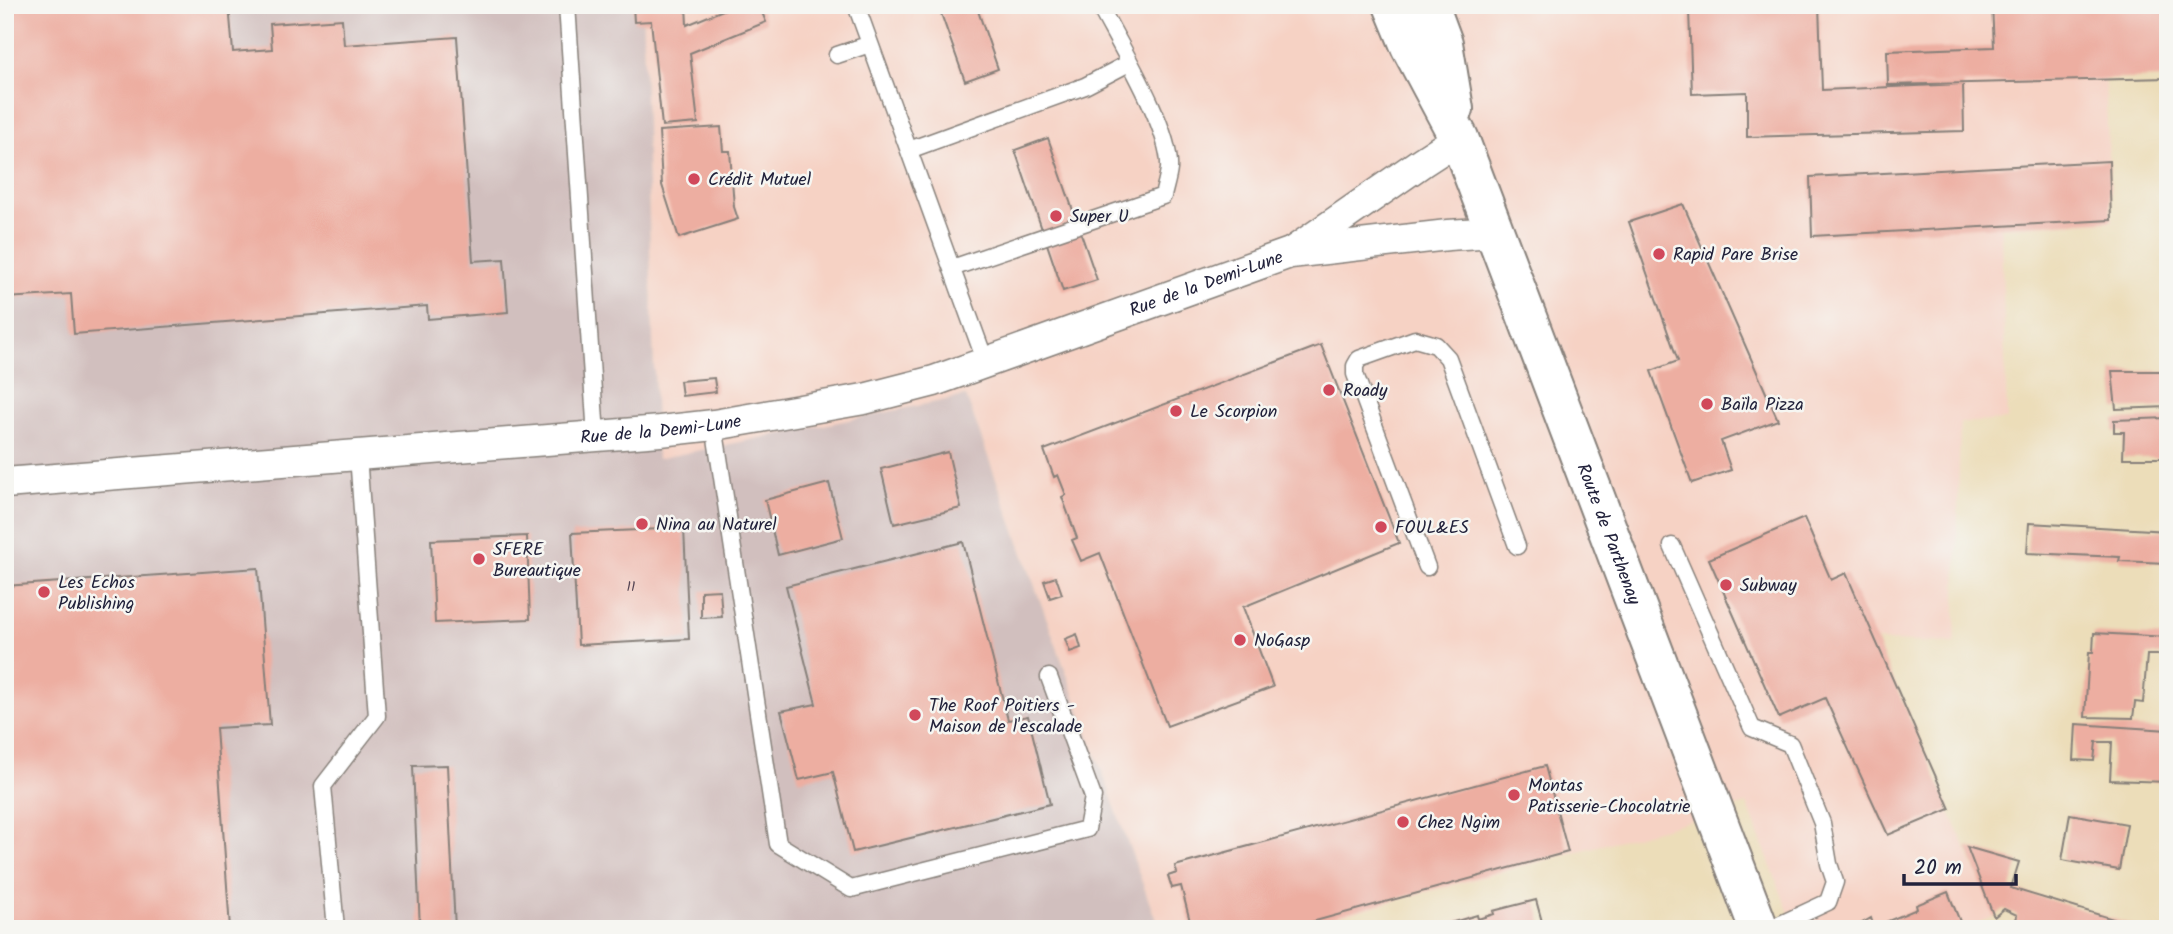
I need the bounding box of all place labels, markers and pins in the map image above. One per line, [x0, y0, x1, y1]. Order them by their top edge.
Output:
place label: Crédit Mutuel [708, 166, 812, 195]
marker: Crédit Mutuel [686, 171, 702, 187]
place label: Super U [1070, 203, 1129, 232]
marker: Super U [1048, 208, 1064, 224]
place label: Rapid Pare Brise [1673, 241, 1798, 270]
marker: Rapid Pare Brise [1651, 246, 1667, 262]
place label: Roady [1343, 377, 1388, 406]
marker: Roady [1321, 382, 1337, 398]
place label: Baïla Pizza [1721, 391, 1804, 420]
marker: Baïla Pizza [1699, 396, 1715, 412]
place label: Le Scorpion [1190, 398, 1277, 427]
marker: Le Scorpion [1168, 403, 1184, 419]
place label: Nina au Naturel [656, 511, 777, 540]
place label: FOUL&ES [1395, 514, 1469, 543]
marker: Nina au Naturel [634, 516, 650, 532]
marker: FOUL&ES [1373, 519, 1389, 535]
place label: SFERE Bureautique [493, 536, 581, 586]
marker: SFERE Bureautique [471, 551, 487, 567]
place label: Les Echos Publishing [58, 569, 135, 619]
place label: Subway [1740, 572, 1797, 601]
marker: Subway [1718, 577, 1734, 593]
marker: Les Echos Publishing [36, 584, 52, 600]
place label: NoGasp [1254, 627, 1310, 656]
marker: NoGasp [1232, 632, 1248, 648]
place label: The Roof Poitiers - Maison de l'escalade [929, 692, 1082, 742]
marker: The Roof Poitiers - Maison de l'escalade [907, 707, 923, 723]
place label: Montas Patisserie-Chocolatrie [1528, 772, 1690, 822]
marker: Montas Patisserie-Chocolatrie [1506, 787, 1522, 803]
place label: Chez Ngim [1417, 809, 1500, 838]
marker: Chez Ngim [1395, 814, 1411, 830]

